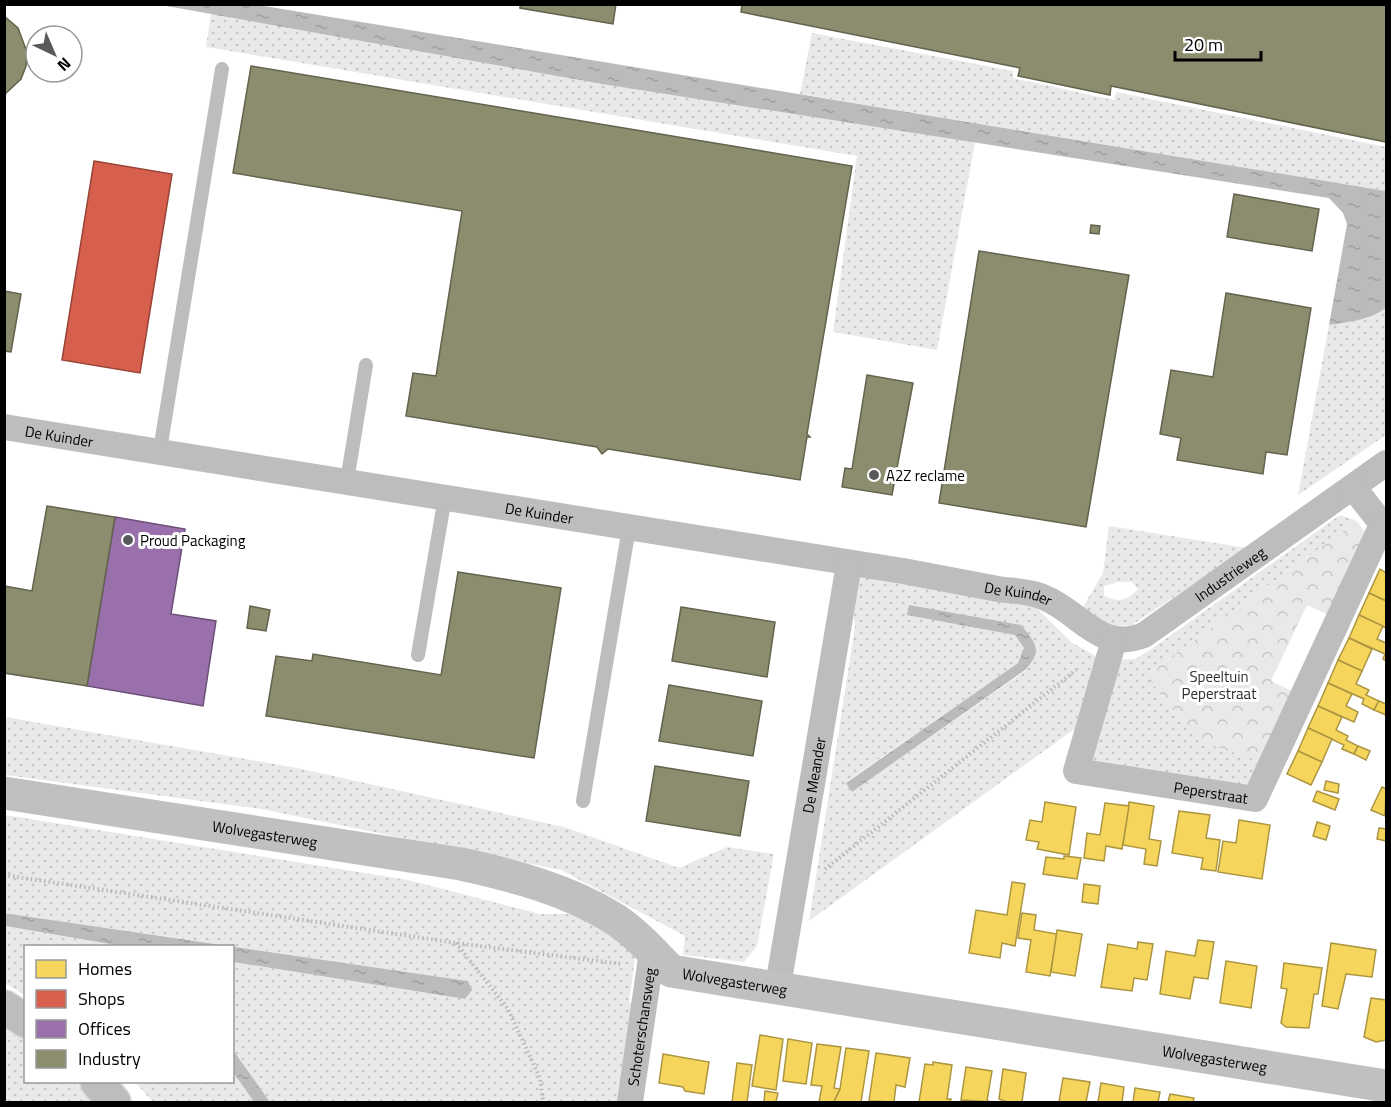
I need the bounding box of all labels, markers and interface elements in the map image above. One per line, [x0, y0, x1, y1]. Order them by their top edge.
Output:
north arrow [24, 24, 84, 84]
scale bar [1175, 24, 1260, 62]
text: 20 m [1184, 31, 1223, 58]
text: N [52, 52, 77, 77]
street label: De Kuinder [23, 419, 95, 453]
place label: A2Z reclame [886, 464, 965, 487]
marker: A2Z reclame [867, 468, 881, 482]
street label: De Kuinder [503, 496, 575, 530]
place label: Proud Packaging [140, 529, 246, 552]
marker: Proud Packaging [121, 533, 135, 547]
street label: Industrieweg [1190, 540, 1271, 607]
street label: De Kuinder [982, 575, 1057, 611]
park label: Speeltuin Peperstraat [1182, 665, 1257, 705]
street label: De Meander [796, 735, 831, 815]
street label: Peperstraat [1172, 775, 1250, 809]
street label: Wolvegasterweg [211, 814, 319, 853]
legend [24, 945, 234, 1083]
text: Homes [78, 955, 132, 982]
street label: Wolvegasterweg [681, 962, 789, 1001]
street label: Schoterschansweg [621, 966, 661, 1088]
text: Shops [78, 985, 125, 1012]
text: Offices [78, 1015, 131, 1042]
street label: Wolvegasterweg [1161, 1039, 1269, 1078]
text: Industry [78, 1045, 141, 1072]

